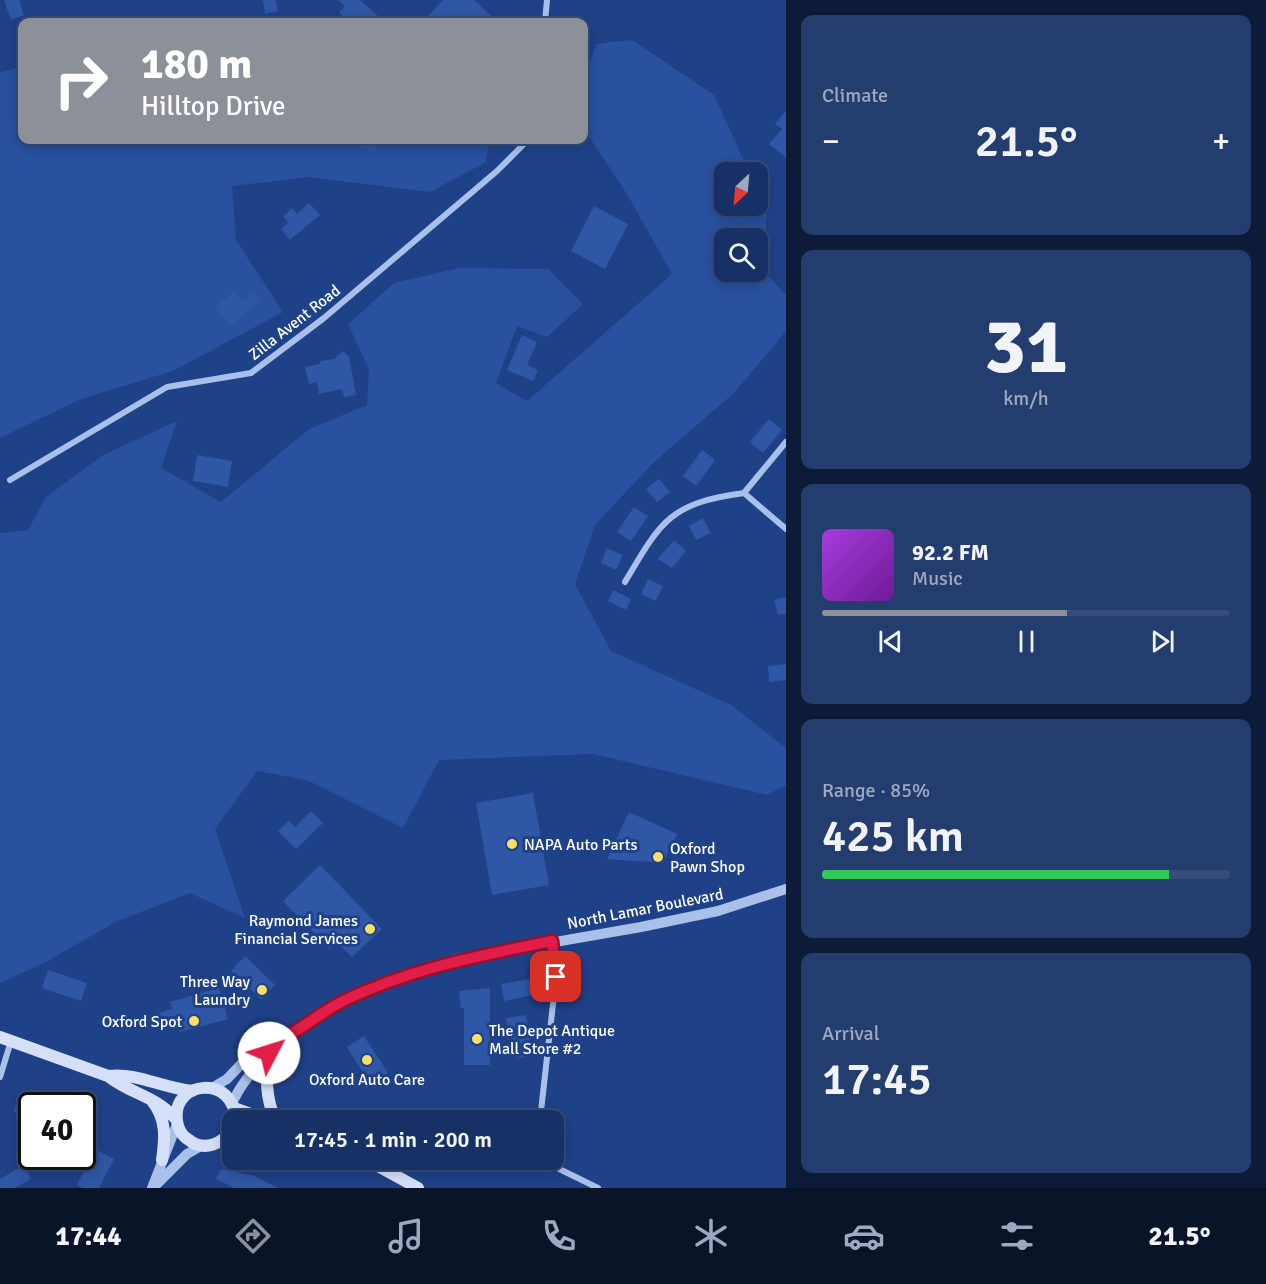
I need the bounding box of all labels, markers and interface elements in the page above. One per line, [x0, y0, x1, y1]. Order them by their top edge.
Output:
text: 180 m [141, 39, 252, 90]
icon: right [42, 42, 120, 120]
text: Climate [822, 83, 888, 108]
text: Hilltop Drive [141, 90, 286, 123]
text: 21.5° [975, 114, 1077, 169]
text: − [822, 121, 840, 162]
text: + [1212, 121, 1230, 162]
north arrow [714, 162, 768, 216]
map controls [714, 162, 768, 282]
button: search [714, 228, 768, 282]
street label: Zilla Avent Road [245, 281, 344, 365]
text: 31 [984, 299, 1068, 395]
text: km/h [1003, 386, 1049, 411]
text: 92.2 FM [912, 539, 989, 566]
text: Music [912, 566, 963, 591]
icon: previous [874, 625, 907, 658]
icon: pause [1010, 625, 1043, 658]
icon: next [1146, 625, 1179, 658]
text: Range · 85% [822, 778, 930, 803]
text: 425 km [822, 809, 964, 864]
place label: NAPA Auto Parts [524, 835, 637, 855]
marker: NAPA Auto Parts [505, 837, 519, 851]
place label: Oxford Pawn Shop [670, 839, 745, 877]
marker: Oxford Pawn Shop [651, 850, 665, 864]
street label: North Lamar Boulevard [565, 884, 725, 934]
place label: Raymond James Financial Services [234, 911, 358, 949]
marker: Raymond James Financial Services [363, 922, 377, 936]
pin [530, 951, 581, 1002]
icon: arrive [539, 960, 572, 993]
place label: Three Way Laundry [180, 972, 251, 1010]
marker: Three Way Laundry [255, 983, 269, 997]
place label: Oxford Spot [102, 1012, 182, 1032]
marker: Oxford Spot [187, 1014, 201, 1028]
position arrow [237, 1021, 301, 1085]
place label: The Depot Antique Mall Store #2 [489, 1021, 615, 1059]
text: Arrival [822, 1021, 880, 1046]
marker: The Depot Antique Mall Store #2 [470, 1032, 484, 1046]
text: 17:45 [822, 1052, 932, 1107]
marker: Oxford Auto Care [360, 1053, 374, 1067]
place label: Oxford Auto Care [309, 1070, 425, 1090]
speed limit sign: 40 [18, 1092, 96, 1170]
text: 17:45 · 1 min · 200 m [294, 1126, 492, 1153]
icon: directions [232, 1215, 274, 1257]
icon: music [385, 1215, 427, 1257]
icon: phone [538, 1215, 580, 1257]
icon: climate [690, 1215, 732, 1257]
icon: car [843, 1215, 885, 1257]
icon: filters [996, 1215, 1038, 1257]
text: 17:44 [55, 1220, 122, 1253]
text: 21.5° [1148, 1220, 1211, 1253]

